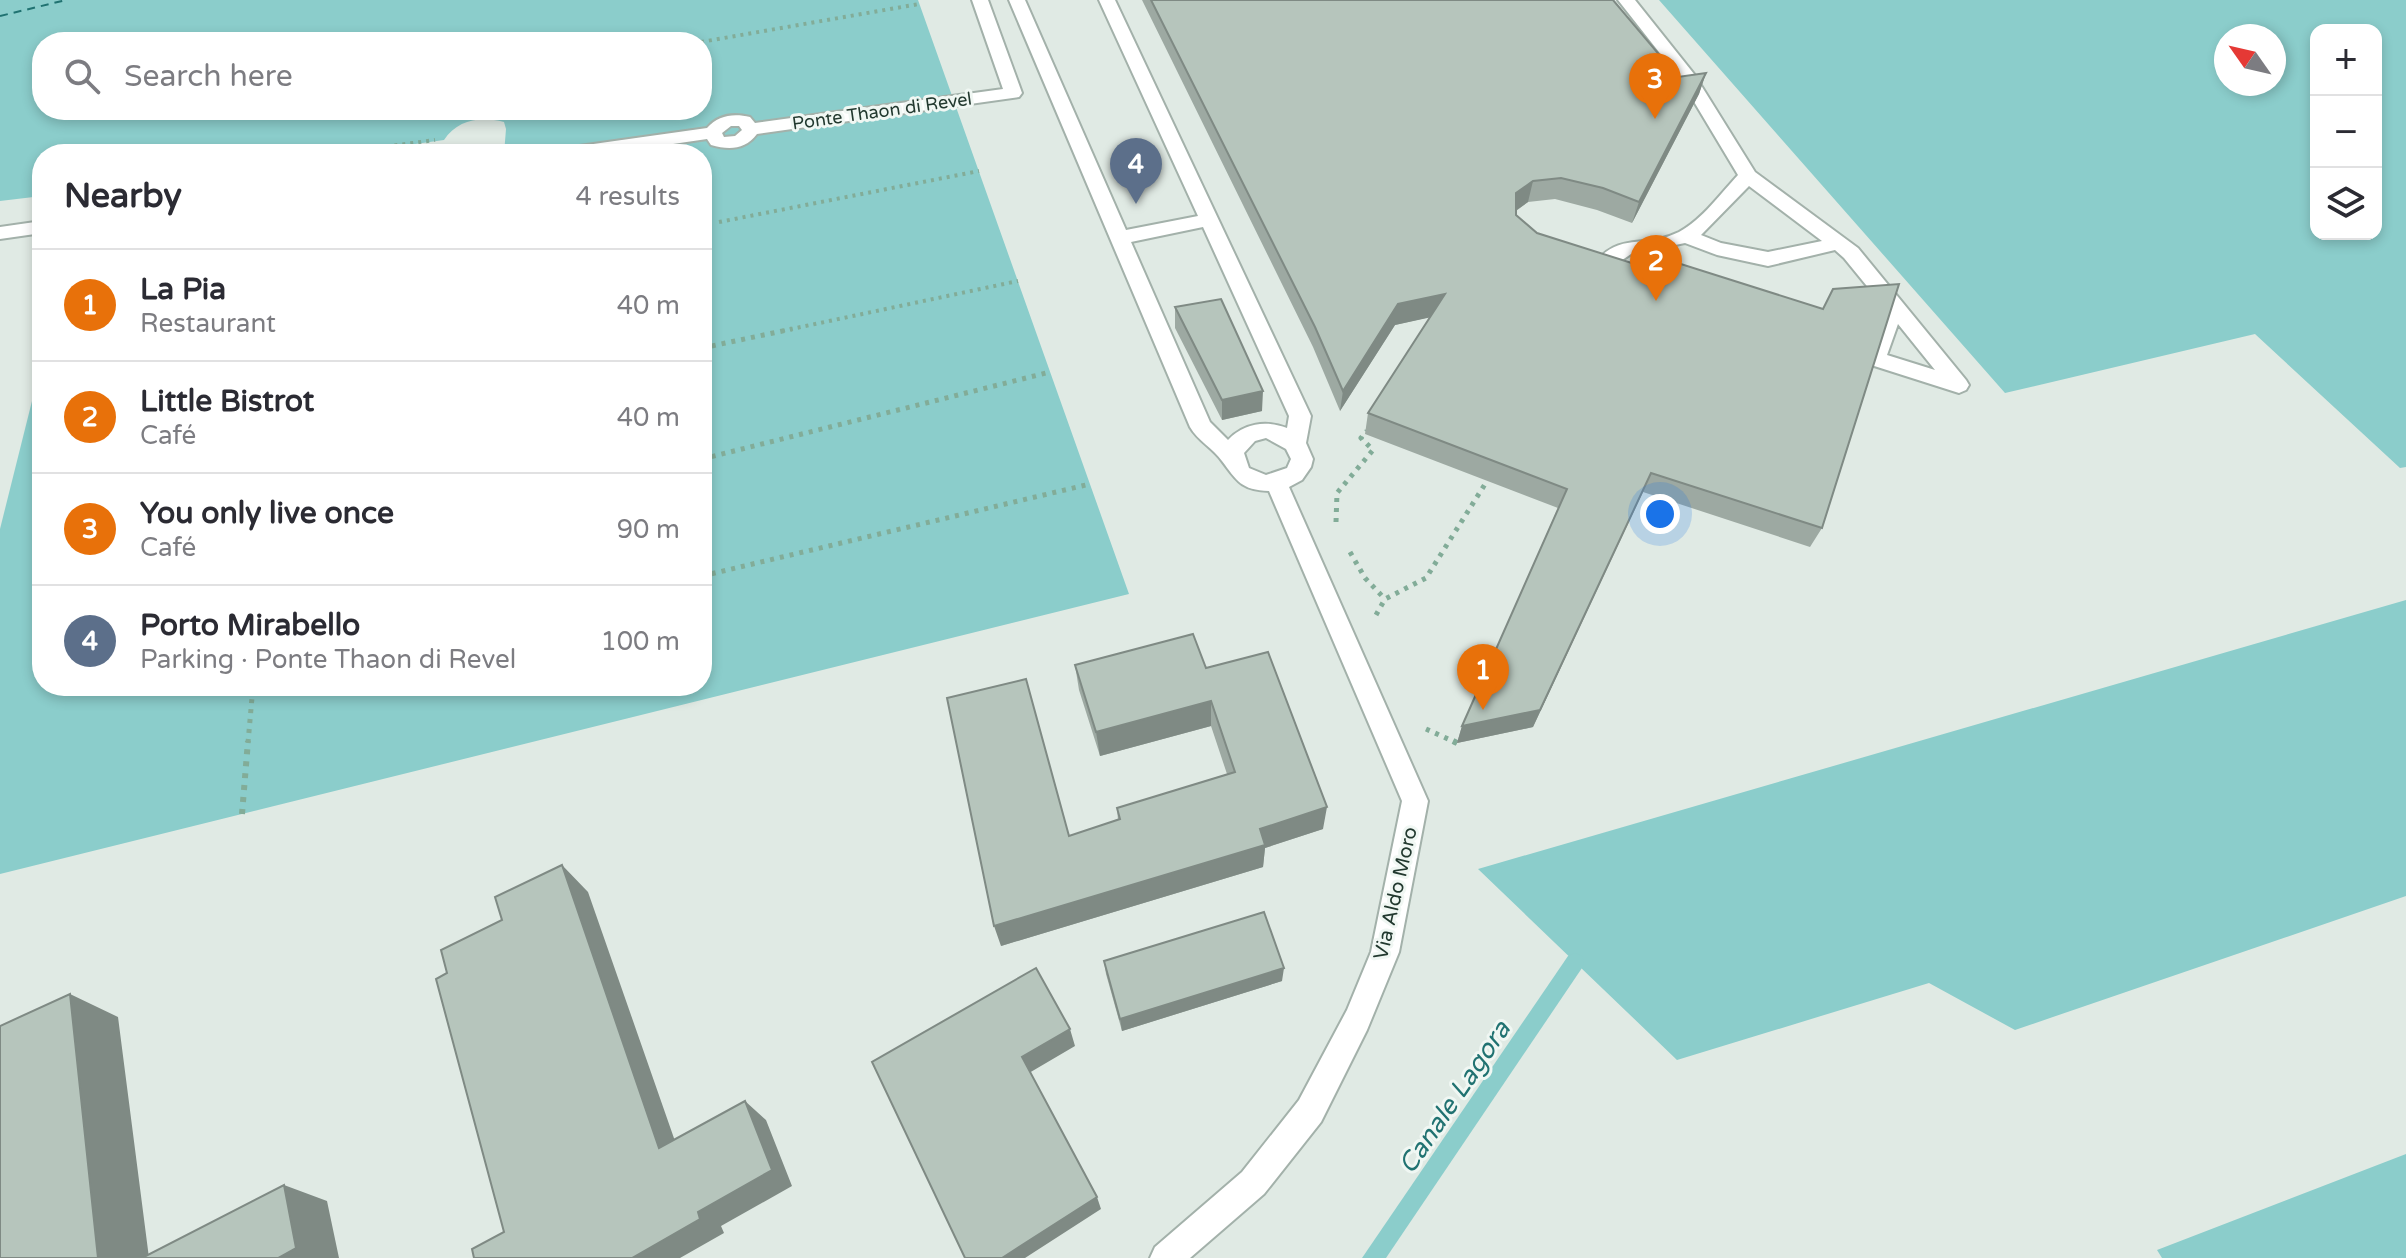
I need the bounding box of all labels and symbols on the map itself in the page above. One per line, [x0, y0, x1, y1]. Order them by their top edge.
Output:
north arrow [2214, 24, 2286, 96]
pin: 3 [1629, 53, 1681, 119]
street label: Ponte Thaon di Revel [791, 87, 973, 135]
pin: 4 [1110, 138, 1162, 204]
pin: 2 [1630, 235, 1682, 301]
your location [1640, 494, 1680, 534]
pin: 1 [1457, 644, 1509, 710]
street label: Via Aldo Moro [1369, 824, 1423, 962]
water label: Canale Lagora [1392, 1014, 1518, 1180]

